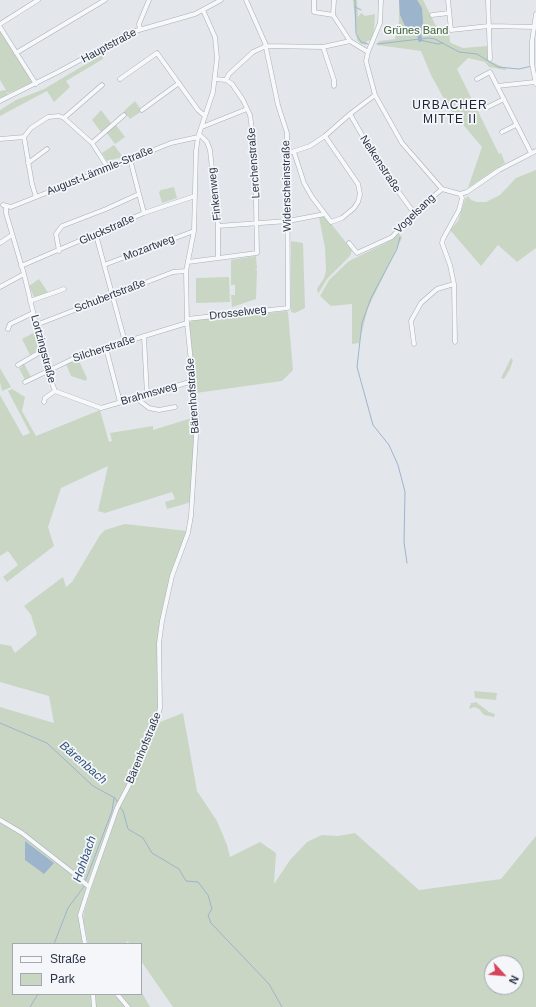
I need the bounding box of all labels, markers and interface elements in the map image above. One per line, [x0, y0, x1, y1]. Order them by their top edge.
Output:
park label: Grünes Band [384, 24, 448, 38]
street label: Hauptstraße [79, 26, 139, 66]
district label: URBACHER MITTE II [412, 99, 488, 127]
street label: Lerchenstraße [245, 127, 263, 199]
street label: Nelkenstraße [357, 133, 403, 195]
street label: Widerscheinstraße [280, 140, 294, 232]
street label: August-Lämmle-Straße [45, 144, 155, 198]
street label: Finkenweg [206, 167, 224, 221]
street label: Vogelsang [392, 191, 438, 237]
street label: Gluckstraße [77, 212, 137, 248]
street label: Mozartweg [122, 232, 176, 264]
street label: Schubertstraße [73, 276, 147, 316]
street label: Drosselweg [209, 303, 267, 323]
street label: Lortzingstraße [28, 313, 58, 385]
street label: Silcherstraße [71, 333, 137, 365]
street label: Bärenhofstraße [184, 358, 202, 434]
street label: Brahmsweg [119, 380, 179, 408]
street label: Bärenhofstraße [124, 710, 164, 786]
water label: Bärenbach [56, 739, 110, 787]
water label: Hohbach [70, 834, 100, 884]
legend [12, 943, 142, 995]
text: Straße [50, 952, 86, 966]
north arrow [484, 955, 524, 995]
text: Park [50, 972, 75, 986]
text: N [507, 974, 521, 986]

